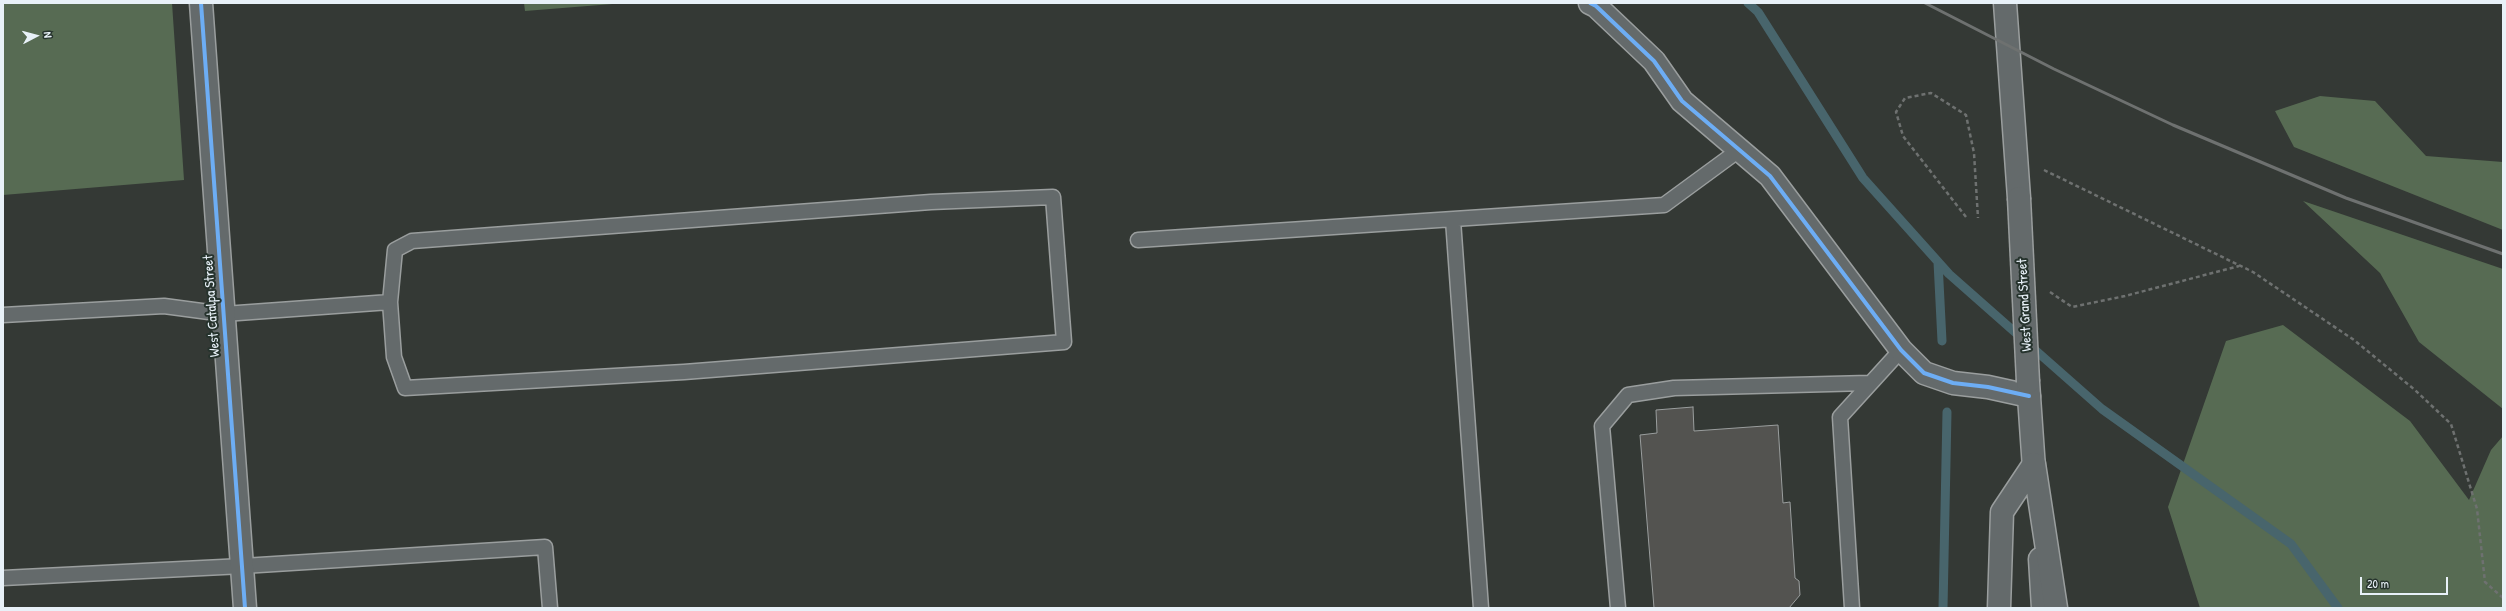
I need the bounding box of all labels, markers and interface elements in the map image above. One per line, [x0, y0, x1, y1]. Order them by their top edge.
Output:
north arrow [16, 16, 56, 56]
text: N [41, 31, 55, 38]
street label: West Catalpa Street [200, 254, 224, 358]
street label: West Grand Street [2014, 258, 2036, 352]
scale bar [2362, 569, 2450, 595]
text: 20 m [2367, 575, 2389, 592]

